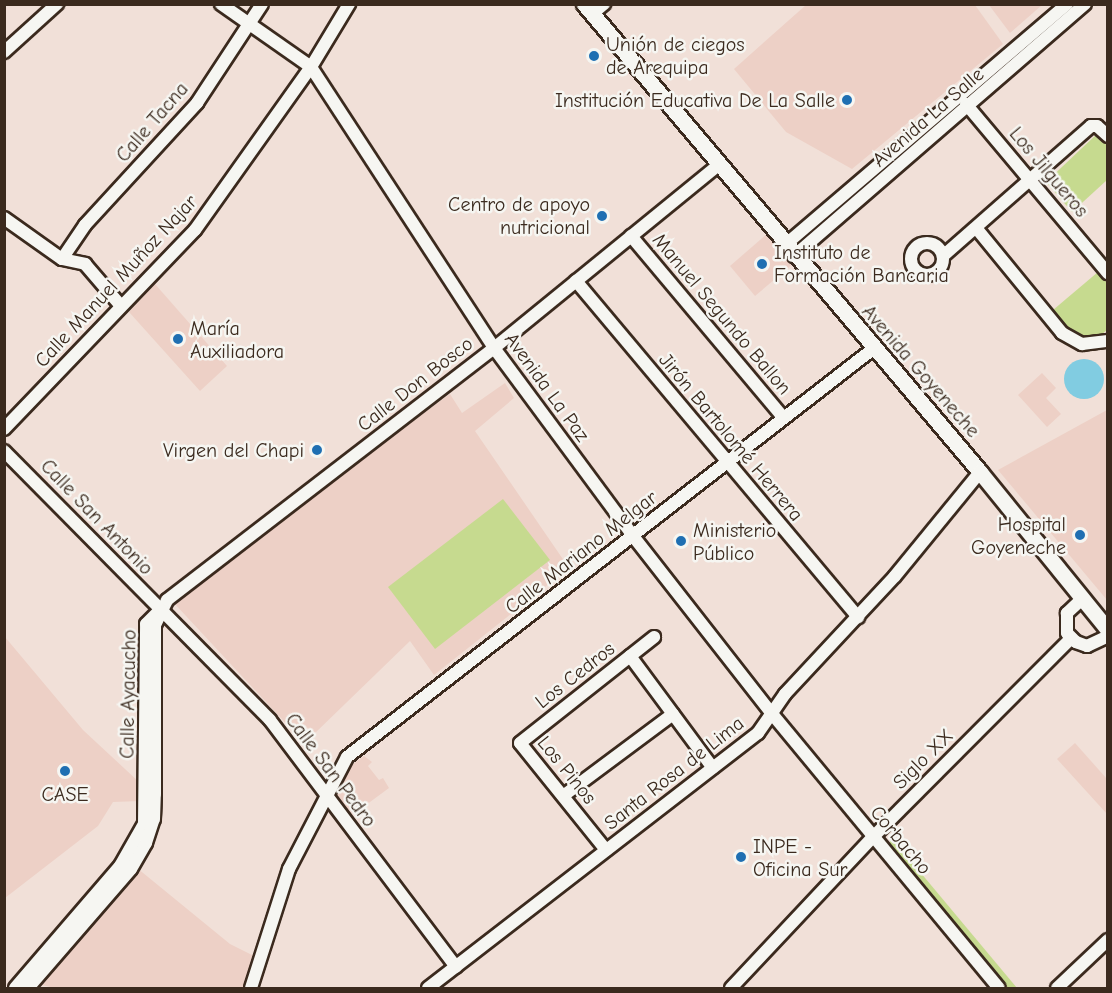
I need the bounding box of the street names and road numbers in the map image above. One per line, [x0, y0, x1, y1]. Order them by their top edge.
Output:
street label: Avenida La Salle [867, 62, 989, 172]
street label: Calle Tacna [111, 77, 193, 167]
street label: Los Jilgueros [1004, 122, 1094, 222]
street label: Calle Manuel Muñoz Najar [30, 190, 202, 372]
street label: Manuel Segundo Ballon [647, 228, 797, 400]
street label: Avenida Goyeneche [857, 300, 985, 442]
street label: Avenida La Paz [499, 328, 595, 446]
street label: Calle Don Bosco [352, 331, 478, 437]
street label: Jirón Bartolomé Herrera [654, 348, 808, 526]
street label: Calle San Antonio [36, 454, 158, 580]
street label: Calle Mariano Melgar [500, 485, 662, 619]
street label: Calle Ayacucho [115, 629, 141, 759]
street label: Los Cedros [530, 636, 620, 714]
street label: Calle San Pedro [280, 708, 382, 832]
street label: Santa Rosa de Lima [599, 711, 749, 835]
street label: Siglo XX [888, 724, 958, 794]
street label: Los Pinos [532, 731, 602, 809]
street label: Corbacho [865, 801, 937, 879]

